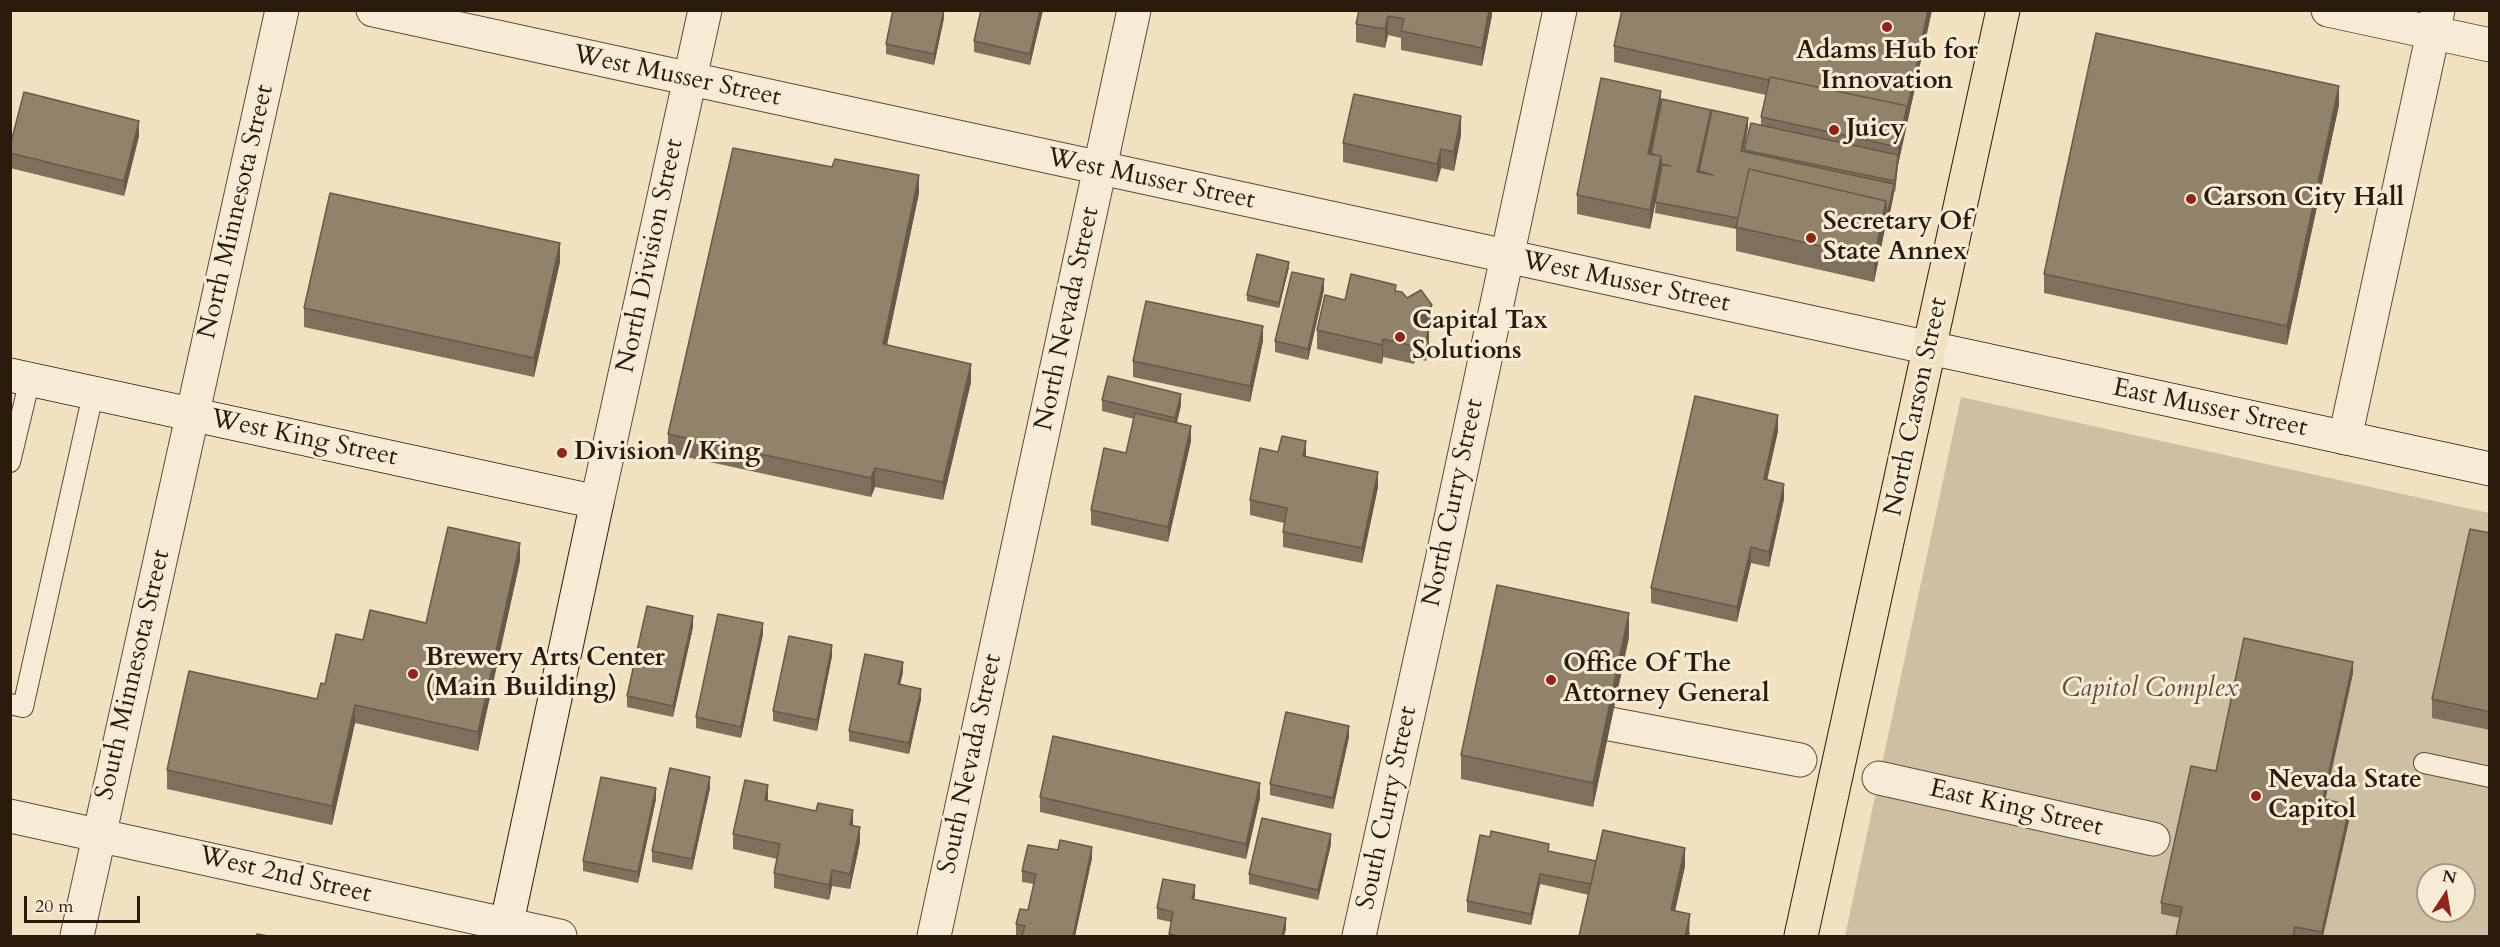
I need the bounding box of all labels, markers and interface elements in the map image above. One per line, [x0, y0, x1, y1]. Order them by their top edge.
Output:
marker: Adams Hub for Innovation [1880, 20, 1894, 34]
place label: Adams Hub for Innovation [1796, 36, 1978, 98]
street label: West Musser Street [570, 40, 784, 114]
street label: North Minnesota Street [193, 82, 281, 342]
place label: Juicy [1846, 114, 1905, 146]
marker: Juicy [1827, 123, 1841, 137]
street label: North Division Street [611, 136, 691, 376]
street label: West Musser Street [1044, 143, 1258, 217]
place label: Carson City Hall [2203, 183, 2404, 215]
marker: Carson City Hall [2184, 192, 2198, 206]
street label: North Nevada Street [1029, 204, 1107, 434]
place label: Secretary Of State Annex [1823, 207, 1971, 268]
marker: Secretary Of State Annex [1804, 231, 1818, 245]
street label: West Musser Street [1519, 246, 1733, 320]
street label: North Carson Street [1879, 295, 1955, 519]
place label: Capital Tax Solutions [1412, 306, 1548, 368]
marker: Capital Tax Solutions [1393, 330, 1407, 344]
street label: East Musser Street [2110, 373, 2310, 445]
street label: North Curry Street [1417, 396, 1491, 610]
street label: West King Street [208, 404, 400, 474]
place label: Division / King [574, 437, 760, 469]
marker: Division / King [555, 446, 569, 460]
street label: South Minnesota Street [90, 547, 178, 803]
place label: Brewery Arts Center (Main Building) [425, 643, 665, 704]
place label: Office Of The Attorney General [1563, 649, 1769, 710]
street label: South Nevada Street [932, 651, 1010, 877]
marker: Brewery Arts Center (Main Building) [406, 667, 420, 681]
marker: Office Of The Attorney General [1544, 673, 1558, 687]
park label: Capitol Complex [2062, 674, 2238, 706]
street label: South Curry Street [1351, 703, 1425, 913]
place label: Nevada State Capitol [2268, 765, 2422, 826]
street label: East King Street [1926, 774, 2106, 844]
marker: Nevada State Capitol [2249, 789, 2263, 803]
street label: West 2nd Street [196, 841, 374, 911]
north arrow [2416, 863, 2476, 923]
text: N [2440, 865, 2458, 890]
scale bar [27, 884, 142, 922]
text: 20 m [35, 894, 74, 919]

